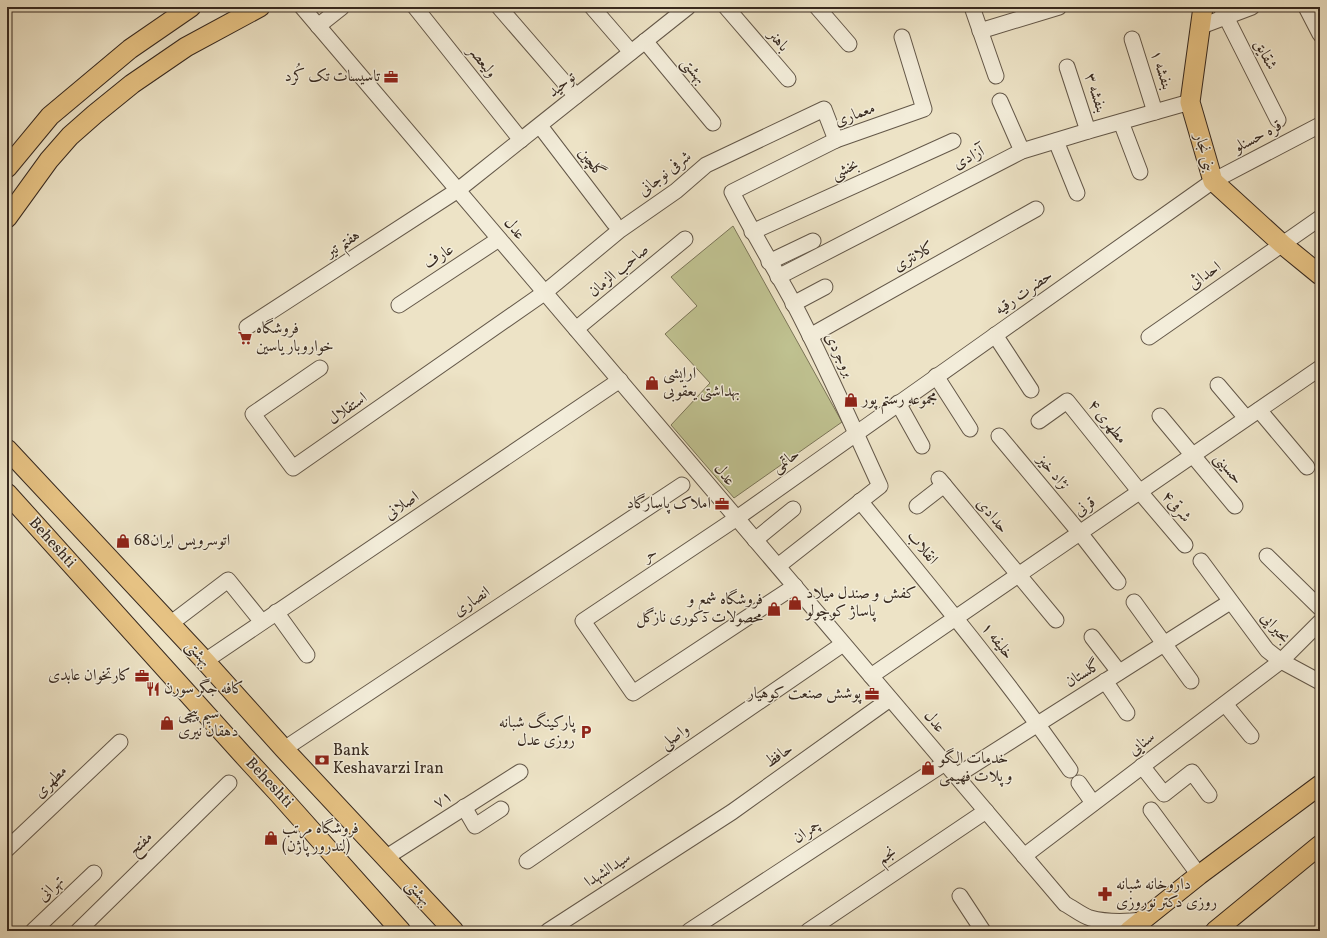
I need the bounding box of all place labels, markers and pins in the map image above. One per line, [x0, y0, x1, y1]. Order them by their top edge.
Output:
place label: تاسیسات تک کُرد [284, 62, 381, 88]
office icon: تاسیسات تک کُرد [383, 69, 399, 85]
place label: فروشگاه خواروبار یاسین [256, 317, 334, 358]
supermarket icon: فروشگاه خواروبار یاسین [237, 330, 253, 346]
place label: ارایشی بهداشتی یعقوبی [663, 363, 740, 403]
shop icon: ارایشی بهداشتی یعقوبی [644, 375, 660, 391]
place label: مجموعه رستم پور [860, 389, 937, 415]
shop icon: مجموعه رستم پور [843, 392, 859, 408]
place label: املاک پاسارگاد [627, 493, 711, 515]
office icon: املاک پاسارگاد [714, 496, 730, 512]
place label: اتوسرویس ایران68 [134, 530, 230, 552]
shop icon: اتوسرویس ایران68 [115, 533, 131, 549]
place label: کفش و صندل میلاد پاساژ کوچولو [804, 583, 917, 623]
place label: فروشگاه شمع و محصولات دکوری نازگل [636, 588, 763, 629]
shop icon: کفش و صندل میلاد پاساژ کوچولو [787, 595, 803, 611]
shop icon: فروشگاه شمع و محصولات دکوری نازگل [766, 601, 782, 617]
place label: کارتخوان عابدی [48, 665, 131, 687]
office icon: کارتخوان عابدی [134, 668, 150, 684]
place label: کافه جگر سورن [164, 678, 244, 700]
restaurant icon: کافه جگر سورن [145, 681, 161, 697]
place label: پوشش صنعت کوهیار [745, 683, 862, 705]
office icon: پوشش صنعت کوهیار [864, 686, 880, 702]
place label: سیم پیچی دهقان نیری [178, 703, 239, 743]
place label: پارکینگ شبانه روزی عدل [499, 711, 576, 752]
shop icon: سیم پیچی دهقان نیری [159, 715, 175, 731]
parking icon: پارکینگ شبانه روزی عدل [578, 724, 594, 740]
place label: Bank Keshavarzi Iran [333, 740, 444, 780]
place label: خدمات الگو و پلات فهیمی [937, 747, 1012, 788]
bank icon: Bank Keshavarzi Iran [314, 752, 330, 768]
shop icon: خدمات الگو و پلات فهیمی [920, 760, 936, 776]
place label: فروشگاه مرتب (لندرور پاژن) [282, 817, 359, 858]
shop icon: فروشگاه مرتب (لندرور پاژن) [263, 830, 279, 846]
place label: داروخانه شبانه روزی دکتر نوروزی [1116, 874, 1217, 914]
pharmacy icon: داروخانه شبانه روزی دکتر نوروزی [1097, 886, 1113, 902]

